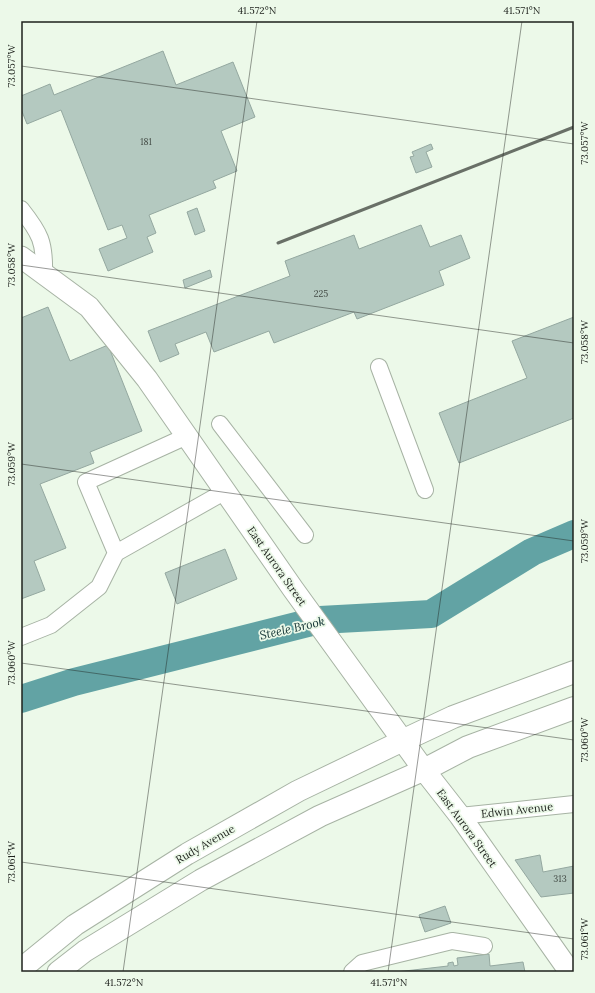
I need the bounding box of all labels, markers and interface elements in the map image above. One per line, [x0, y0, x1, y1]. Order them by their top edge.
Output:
text: 41.572°N [238, 4, 277, 17]
text: 41.571°N [504, 4, 541, 17]
text: 73.057°W [5, 44, 18, 87]
text: 73.057°W [578, 121, 591, 164]
house number: 181 [140, 136, 152, 147]
text: 73.058°W [5, 242, 18, 287]
house number: 225 [314, 288, 328, 299]
text: 73.058°W [578, 319, 591, 364]
text: 73.059°W [5, 441, 18, 486]
text: 73.059°W [578, 518, 591, 563]
street label: East Aurora Street [244, 524, 310, 609]
water label: Steele Brook [258, 613, 326, 643]
text: 73.060°W [5, 640, 18, 685]
text: 73.060°W [578, 717, 591, 762]
street label: East Aurora Street [434, 786, 501, 871]
street label: Edwin Avenue [480, 799, 554, 821]
street label: Rudy Avenue [173, 821, 237, 867]
text: 73.061°W [5, 840, 18, 883]
house number: 313 [553, 873, 567, 884]
text: 73.061°W [578, 917, 591, 960]
text: 41.572°N [105, 976, 144, 989]
text: 41.571°N [371, 976, 408, 989]

